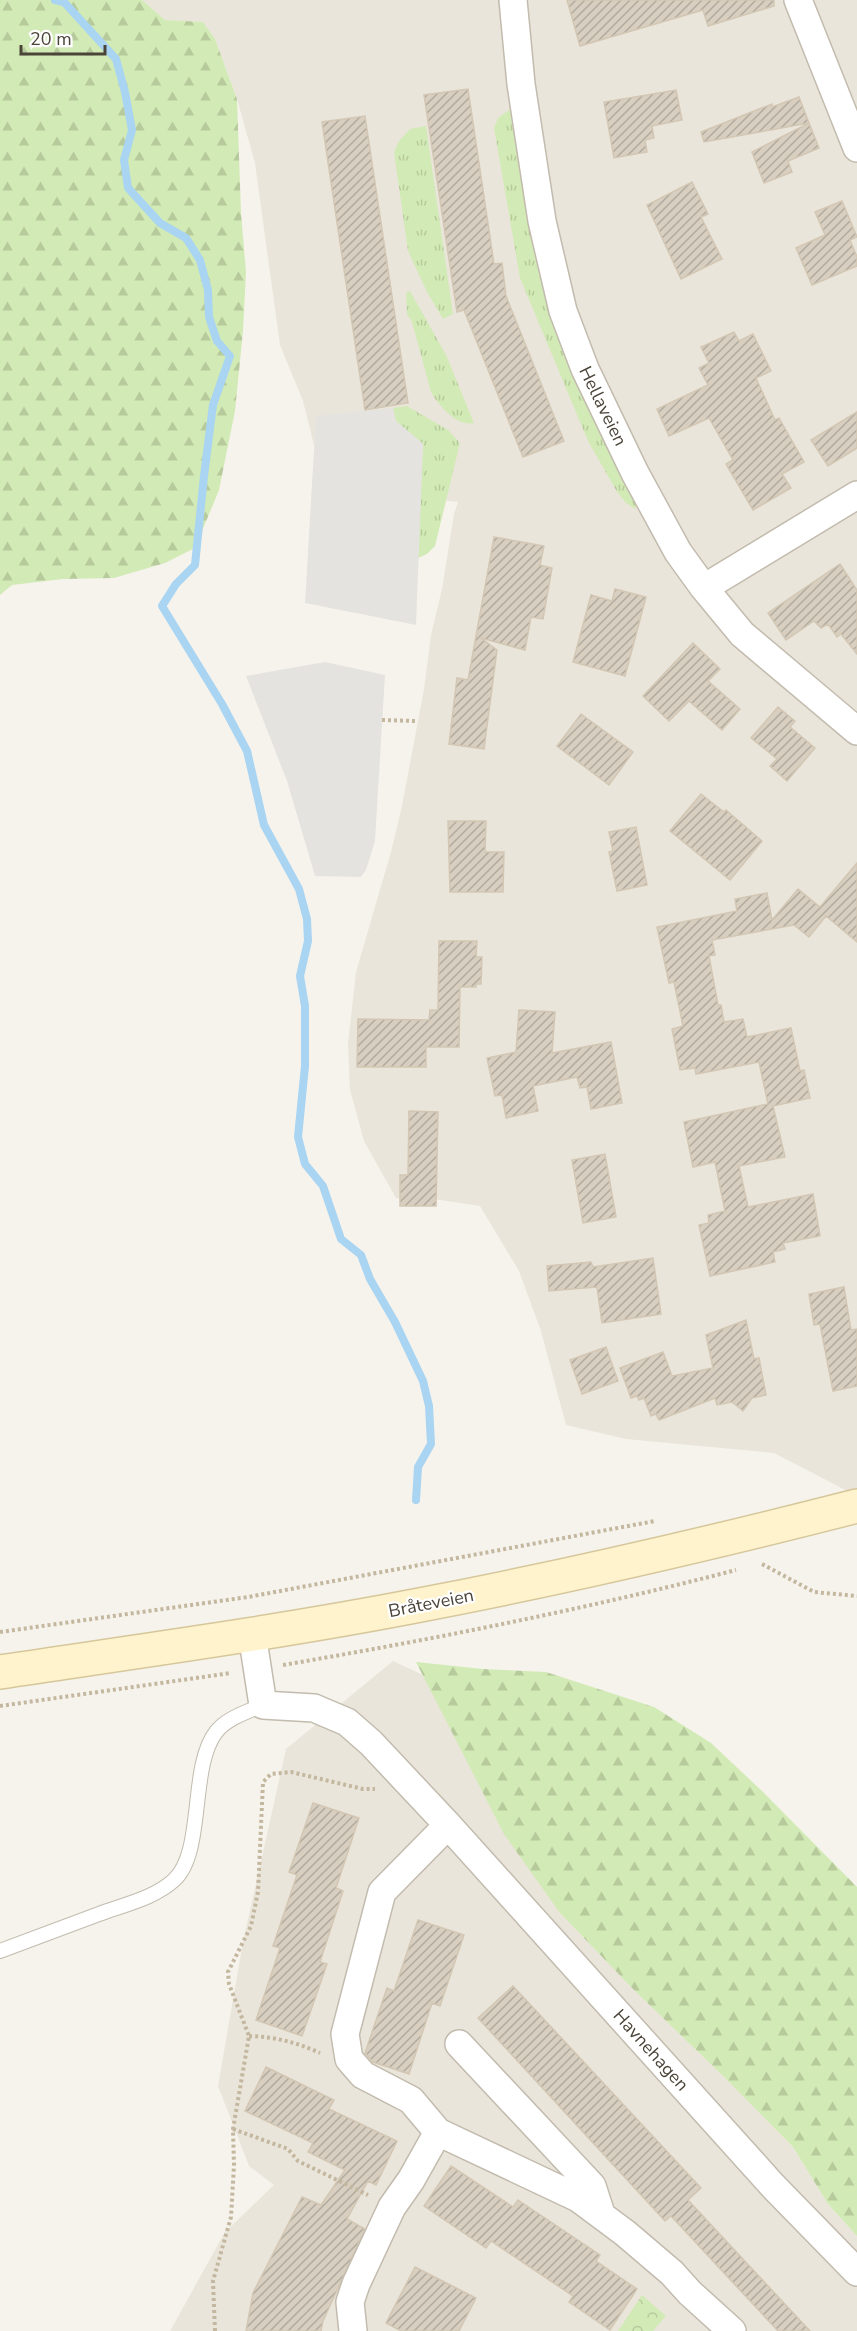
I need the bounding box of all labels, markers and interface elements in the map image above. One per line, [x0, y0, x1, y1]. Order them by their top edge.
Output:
scale bar [21, 18, 105, 56]
text: 20 m [30, 27, 72, 51]
street label: Hellaveien [573, 362, 633, 450]
street label: Bråteveien [386, 1583, 476, 1623]
street label: Havnehagen [608, 2004, 694, 2096]

